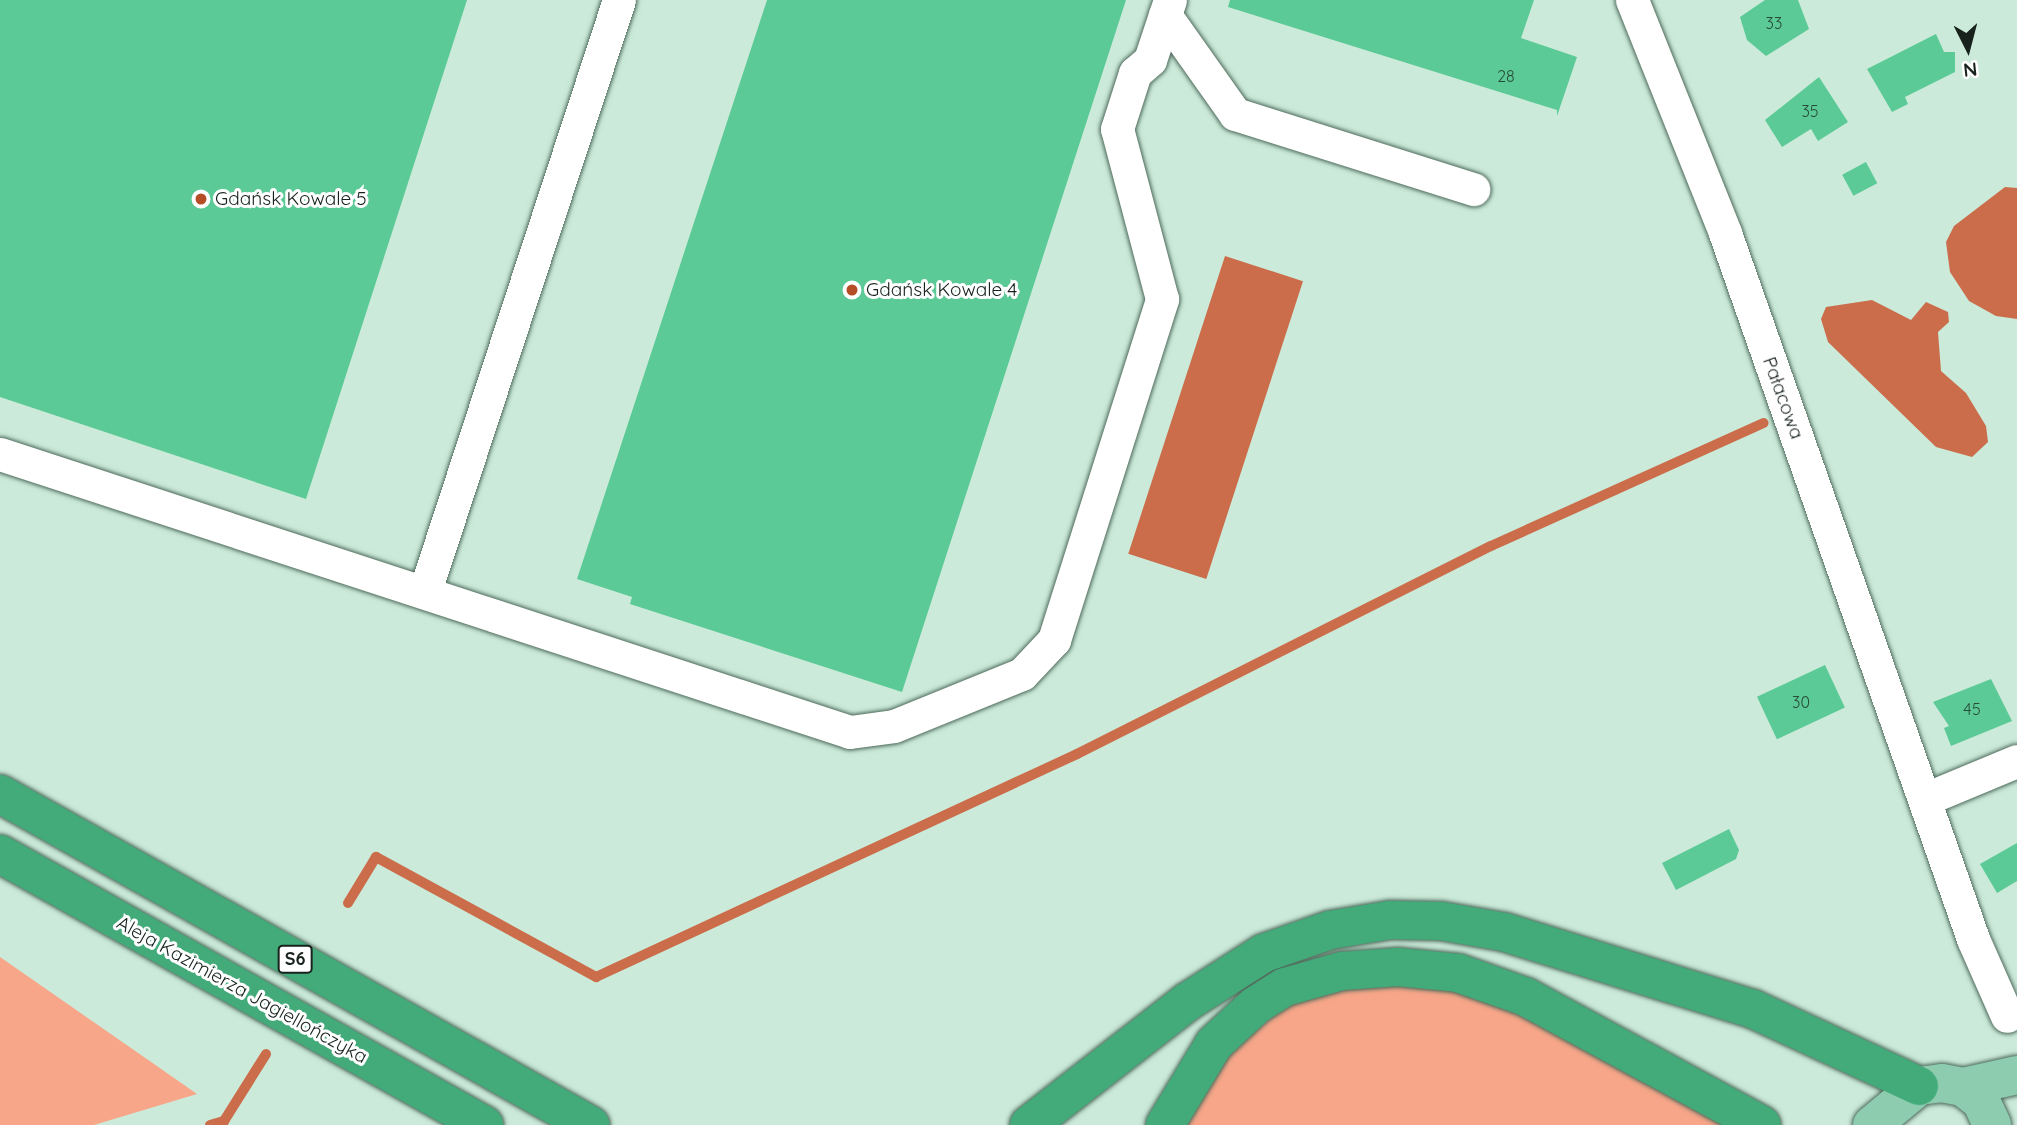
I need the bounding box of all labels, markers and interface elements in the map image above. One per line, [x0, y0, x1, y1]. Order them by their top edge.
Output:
house number: 33 [1766, 13, 1782, 33]
north arrow [1933, 14, 2003, 84]
text: N [1962, 57, 1978, 83]
house number: 28 [1497, 66, 1515, 86]
house number: 35 [1801, 101, 1819, 121]
place label: Gdańsk Kowale 5 [215, 188, 367, 210]
marker: Gdańsk Kowale 5 [193, 191, 209, 207]
place label: Gdańsk Kowale 4 [866, 279, 1017, 301]
marker: Gdańsk Kowale 4 [844, 282, 860, 298]
street label: Pałacowa [1758, 354, 1808, 442]
house number: 30 [1792, 692, 1810, 712]
house number: 45 [1963, 699, 1981, 719]
street label: Aleja Kazimierza Jagiellończyka [113, 911, 371, 1069]
road number: S6 [278, 944, 312, 974]

